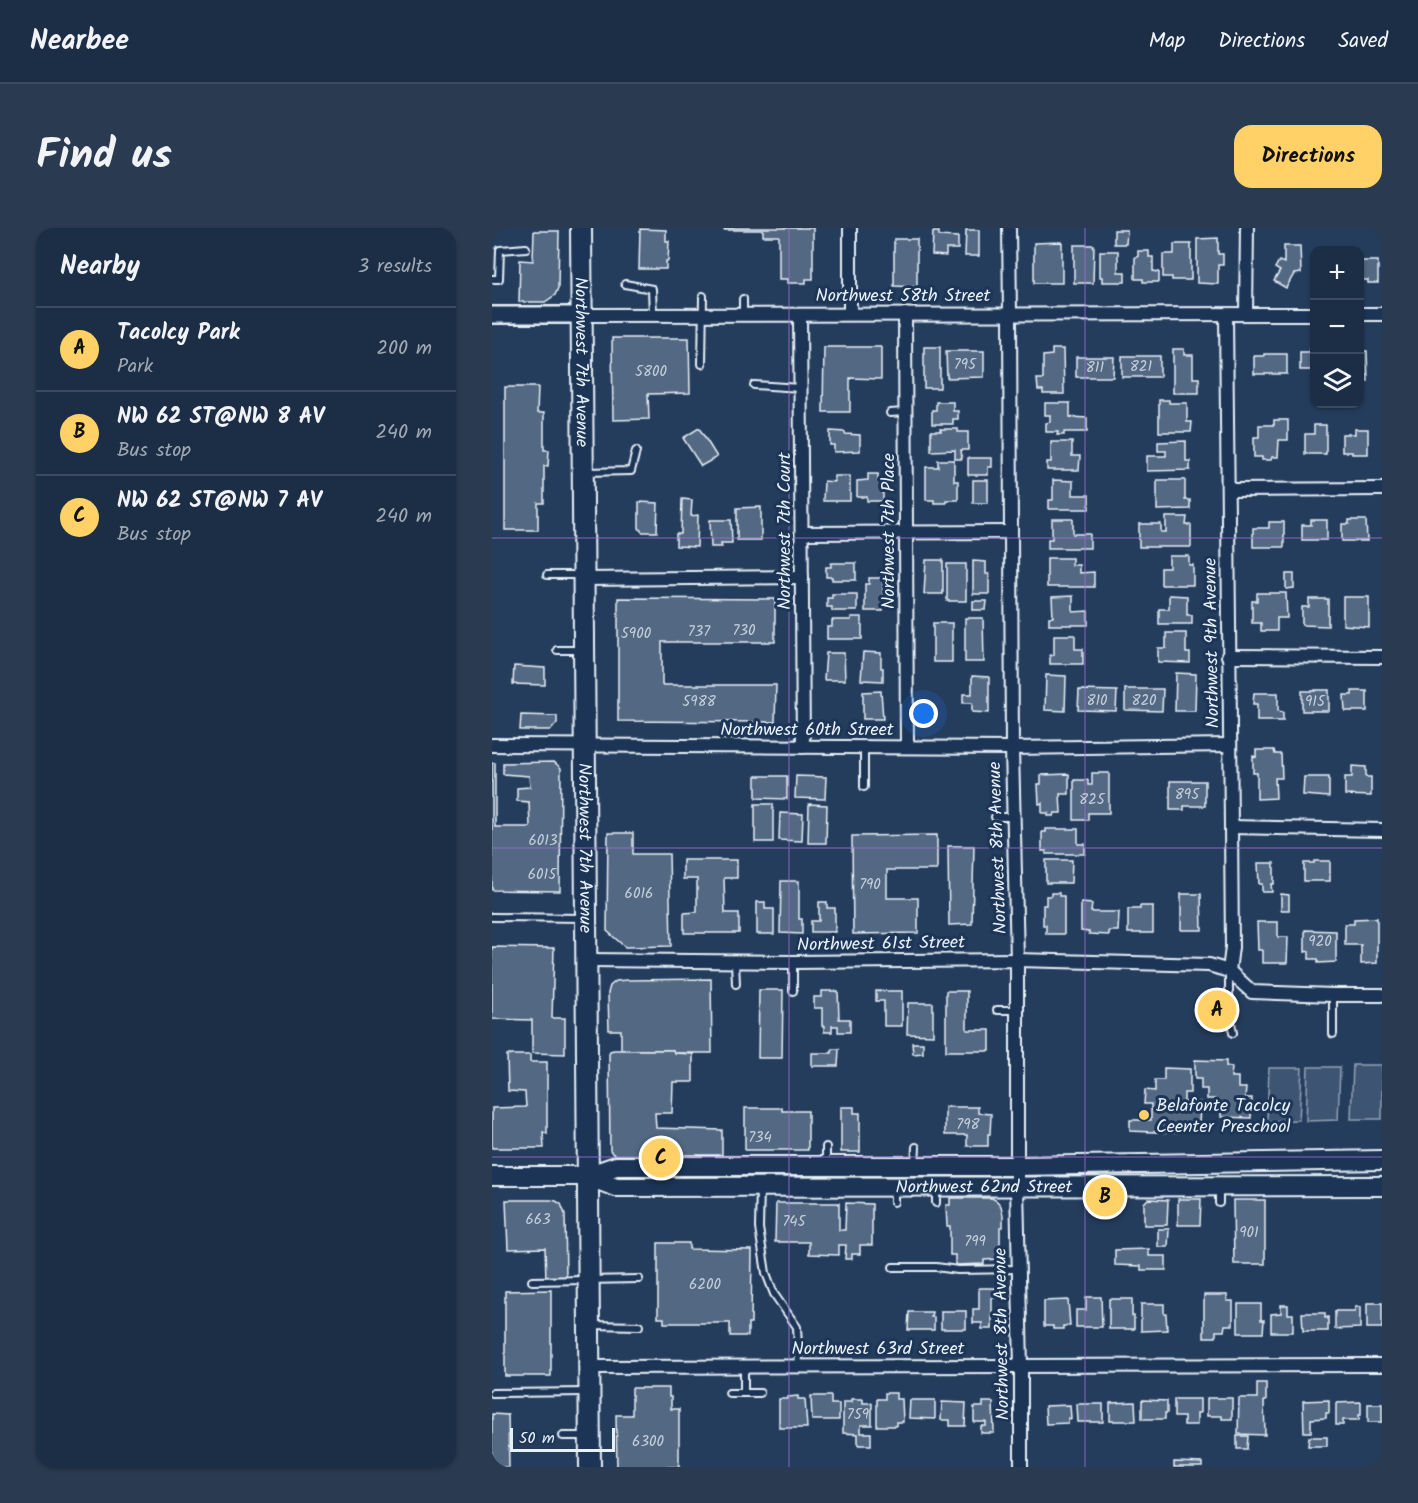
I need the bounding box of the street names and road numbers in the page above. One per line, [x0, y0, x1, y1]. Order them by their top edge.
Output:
street label: Northwest 7th Avenue [565, 277, 596, 447]
street label: Northwest 58th Street [816, 282, 992, 311]
street label: Northwest 7th Court [771, 451, 800, 610]
street label: Northwest 7th Place [875, 453, 904, 609]
street label: Northwest 9th Avenue [1197, 557, 1228, 729]
street label: Northwest 60th Street [720, 716, 895, 745]
street label: Northwest 8th Avenue [981, 761, 1016, 935]
street label: Northwest 7th Avenue [569, 763, 599, 933]
street label: Northwest 61st Street [797, 929, 966, 960]
street label: Northwest 62nd Street [895, 1173, 1074, 1203]
street label: Northwest 8th Avenue [986, 1247, 1019, 1421]
street label: Northwest 63rd Street [791, 1335, 966, 1364]

